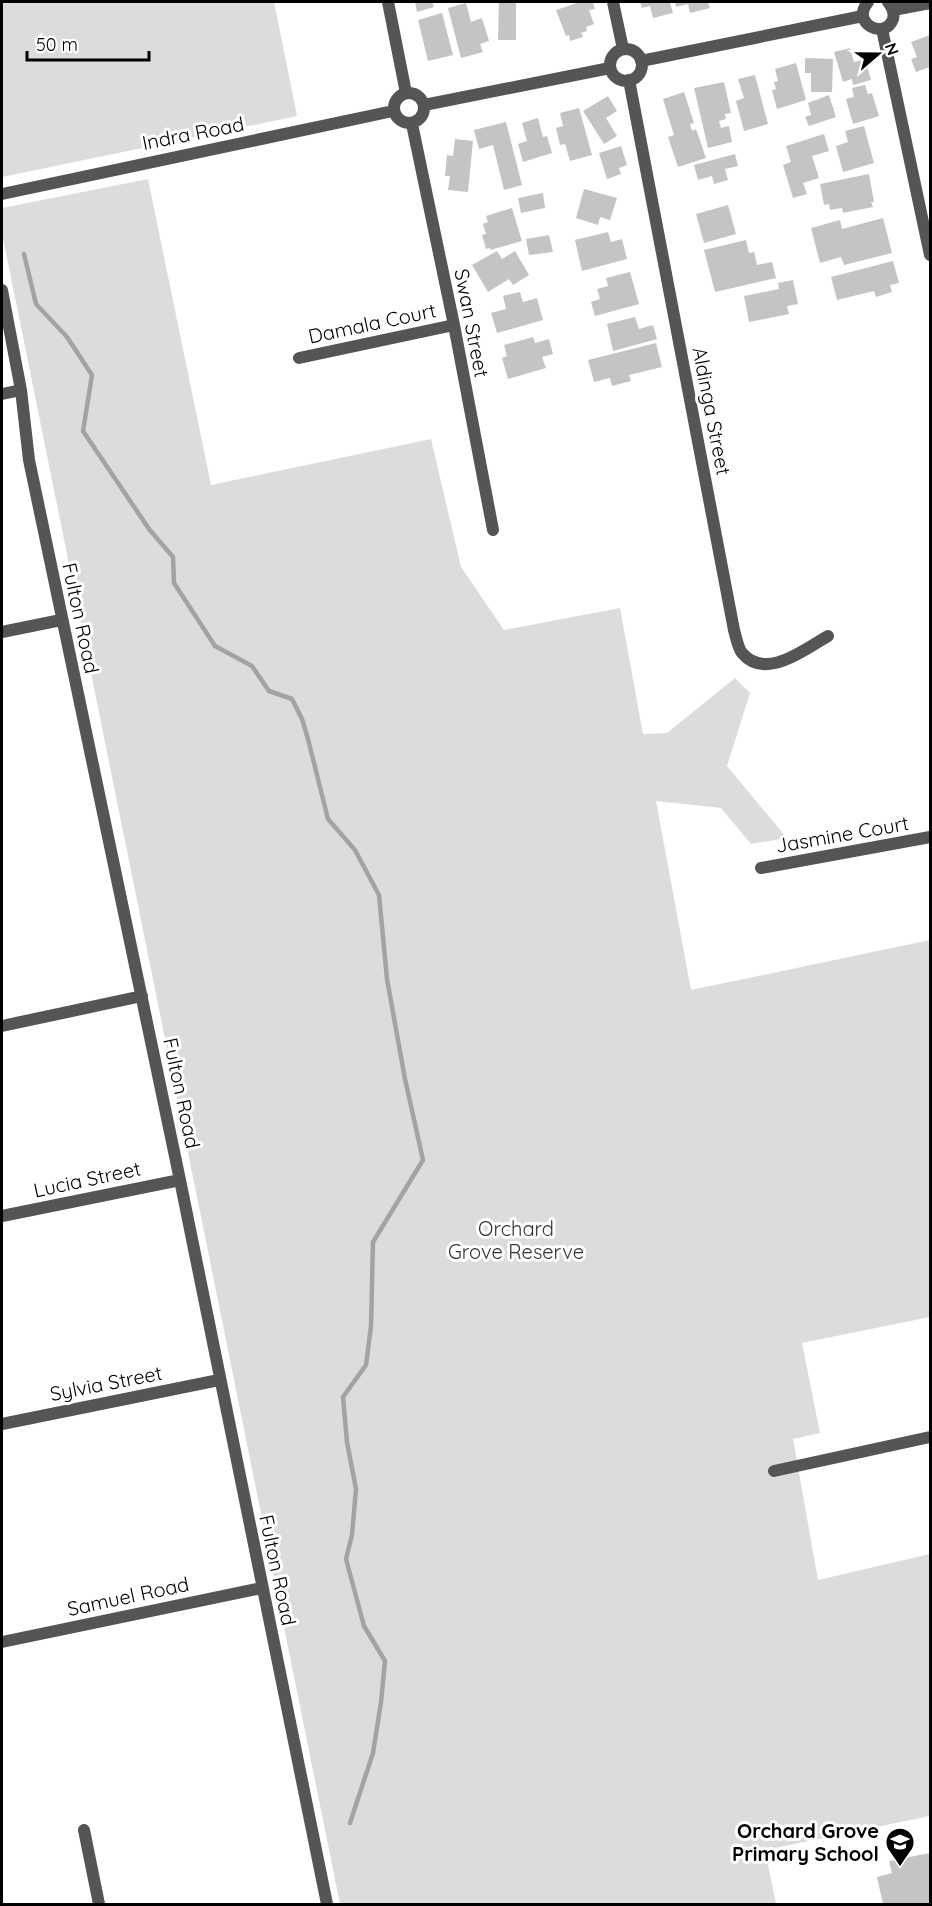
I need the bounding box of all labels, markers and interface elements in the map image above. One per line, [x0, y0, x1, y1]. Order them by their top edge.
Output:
scale bar [27, 24, 148, 62]
north arrow [848, 24, 908, 84]
text: 50 m [36, 33, 78, 56]
text: N [881, 40, 904, 58]
street label: Indra Road [140, 111, 246, 155]
street label: Swan Street [449, 267, 495, 380]
street label: Damala Court [306, 297, 438, 349]
street label: Aldinga Street [687, 345, 737, 477]
street label: Fulton Road [57, 560, 105, 676]
street label: Jasmine Court [773, 810, 911, 858]
street label: Fulton Road [158, 1035, 206, 1151]
street label: Lucia Street [31, 1155, 143, 1203]
park label: Orchard Grove Reserve [448, 1216, 584, 1264]
street label: Sylvia Street [48, 1360, 164, 1406]
street label: Fulton Road [254, 1512, 302, 1628]
street label: Samuel Road [65, 1571, 191, 1621]
place label: Orchard Grove Primary School [732, 1818, 879, 1866]
school or university icon: Orchard Grove Primary School [884, 1826, 916, 1868]

